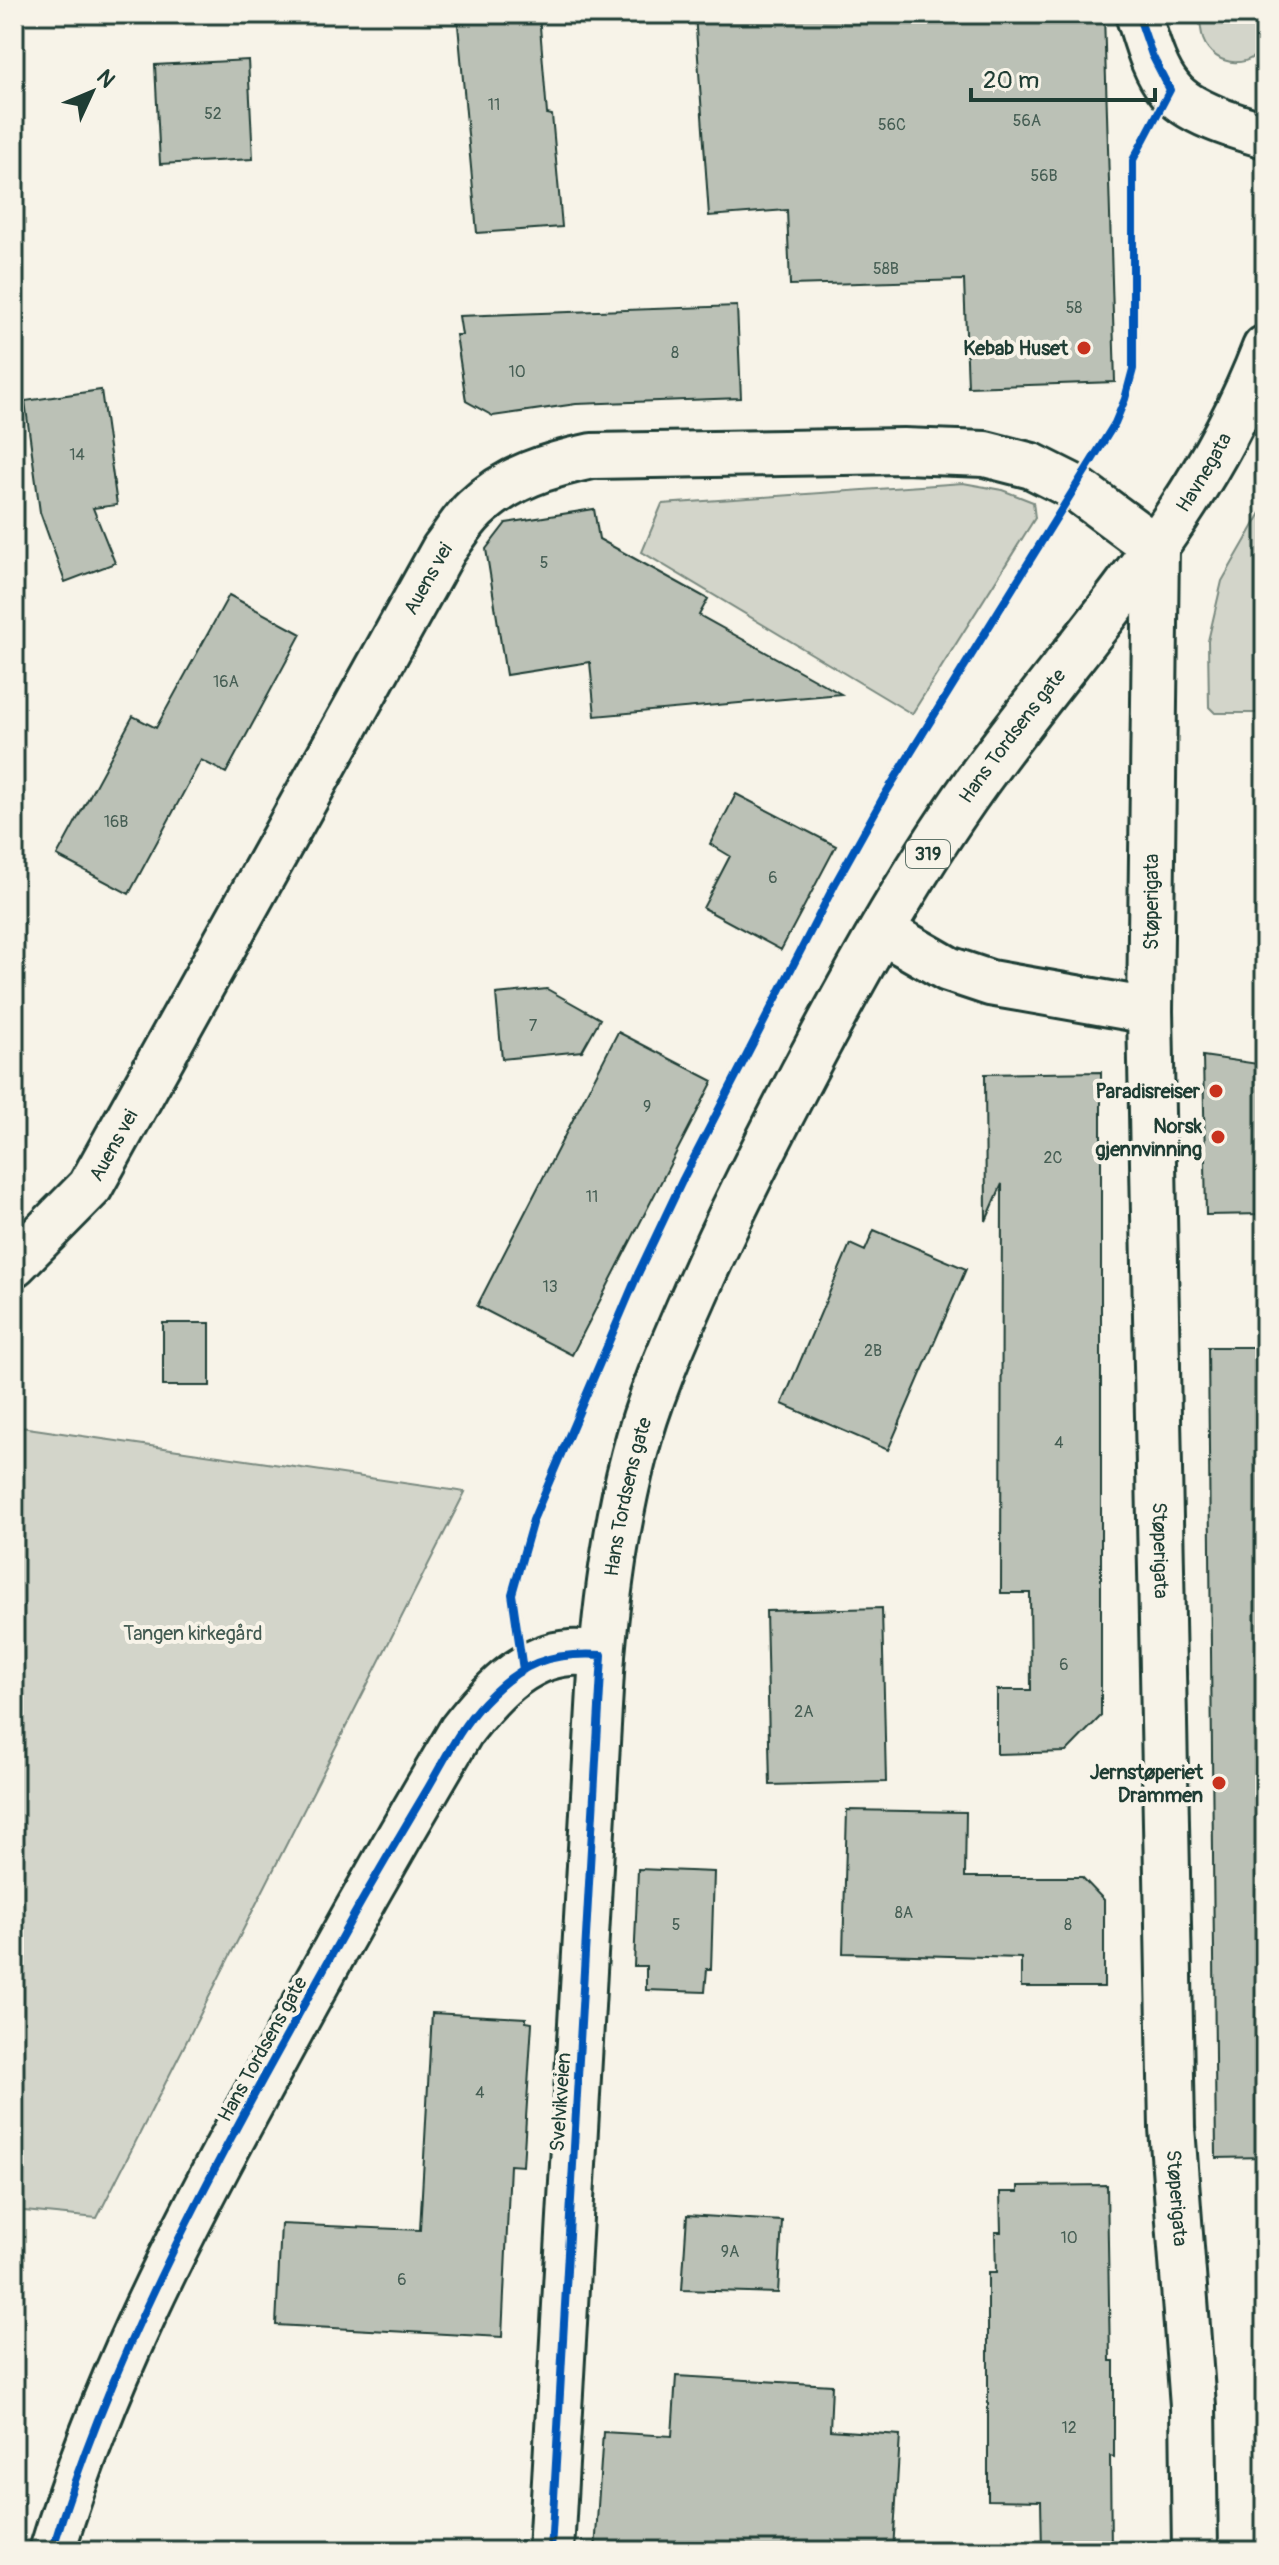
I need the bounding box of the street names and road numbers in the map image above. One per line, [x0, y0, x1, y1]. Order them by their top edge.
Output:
street label: Havnegata [1171, 428, 1237, 517]
street label: Auens vei [398, 538, 458, 619]
street label: Hans Tordsens gate [953, 663, 1071, 808]
road number: 319 [906, 840, 950, 868]
street label: Støperigata [1139, 854, 1164, 950]
street label: Auens vei [84, 1105, 144, 1186]
street label: Hans Tordsens gate [599, 1414, 658, 1578]
street label: Støperigata [1147, 1502, 1174, 1599]
street label: Hans Tordsens gate [212, 1972, 313, 2126]
street label: Svelvikveien [545, 2052, 576, 2152]
street label: Støperigata [1161, 2149, 1193, 2247]

